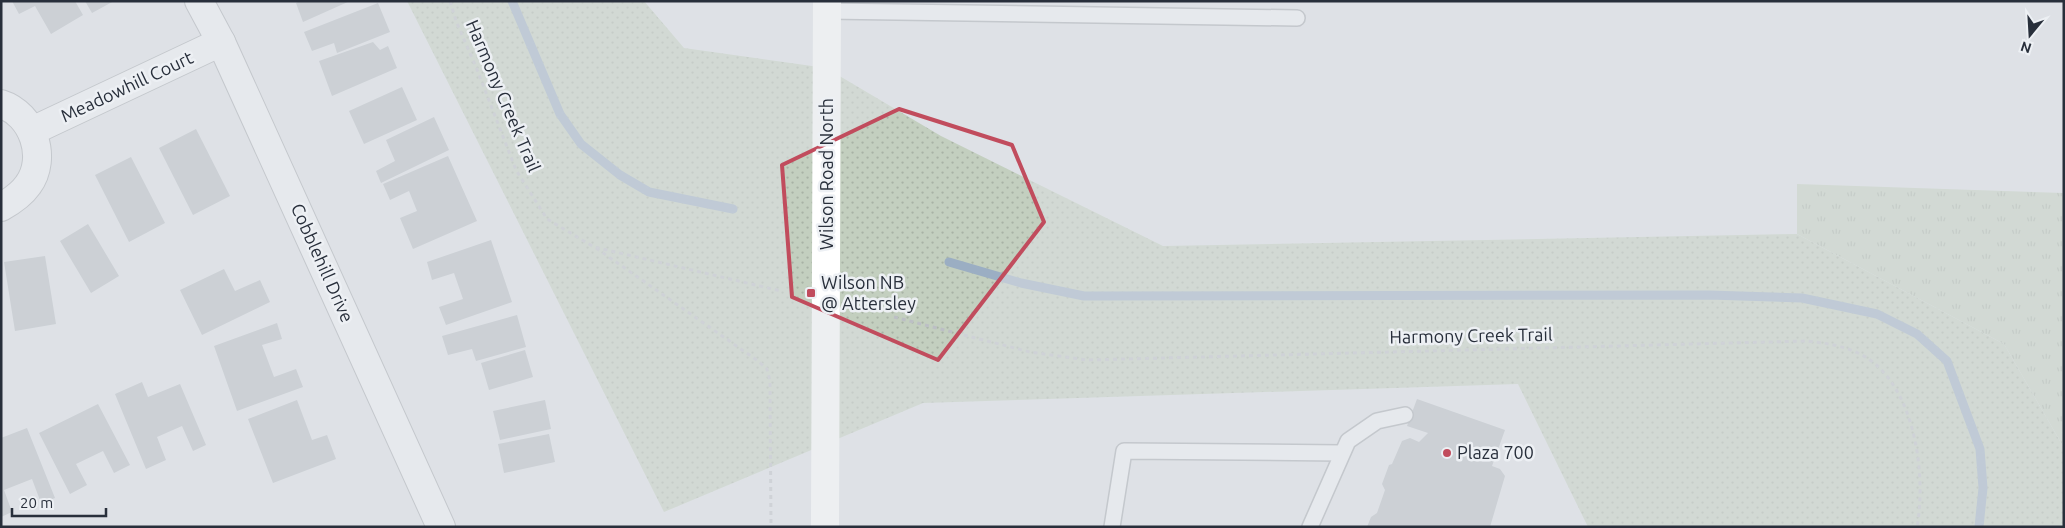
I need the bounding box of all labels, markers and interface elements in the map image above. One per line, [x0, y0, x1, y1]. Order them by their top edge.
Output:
north arrow [2005, 10, 2055, 60]
street label: Harmony Creek Trail [463, 17, 545, 175]
text: N [2019, 38, 2033, 57]
street label: Meadowhill Court [57, 47, 196, 126]
street label: Wilson Road North [816, 98, 836, 250]
street label: Cobblehill Drive [288, 200, 358, 325]
place label: Wilson NB @ Attersley [821, 272, 916, 313]
marker: Wilson NB @ Attersley [805, 287, 817, 299]
street label: Harmony Creek Trail [1389, 324, 1553, 346]
place label: Plaza 700 [1457, 442, 1534, 462]
marker: Plaza 700 [1441, 447, 1453, 459]
scale bar [12, 486, 106, 518]
text: 20 m [20, 494, 53, 511]

